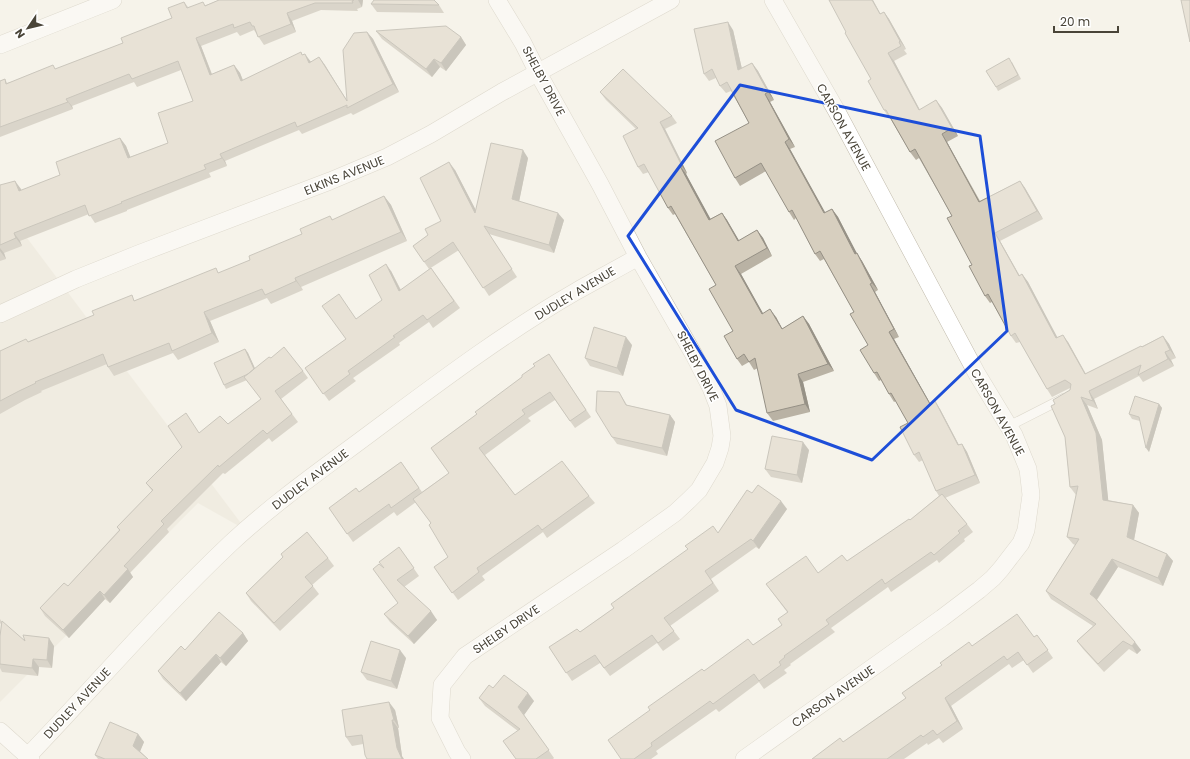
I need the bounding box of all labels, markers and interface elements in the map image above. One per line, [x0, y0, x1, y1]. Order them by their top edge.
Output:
north arrow [8, 8, 48, 48]
scale bar [1054, 8, 1118, 34]
text: 20 m [1060, 13, 1090, 30]
text: N [11, 26, 29, 42]
street label: SHELBY DRIVE [518, 43, 570, 119]
street label: CARSON AVENUE [813, 80, 875, 174]
street label: ELKINS AVENUE [301, 151, 387, 199]
street label: DUDLEY AVENUE [531, 262, 619, 324]
street label: SHELBY DRIVE [673, 328, 723, 404]
street label: CARSON AVENUE [967, 365, 1029, 459]
street label: DUDLEY AVENUE [268, 445, 352, 513]
street label: SHELBY DRIVE [469, 600, 543, 658]
street label: CARSON AVENUE [788, 661, 878, 731]
street label: DUDLEY AVENUE [40, 664, 114, 742]

